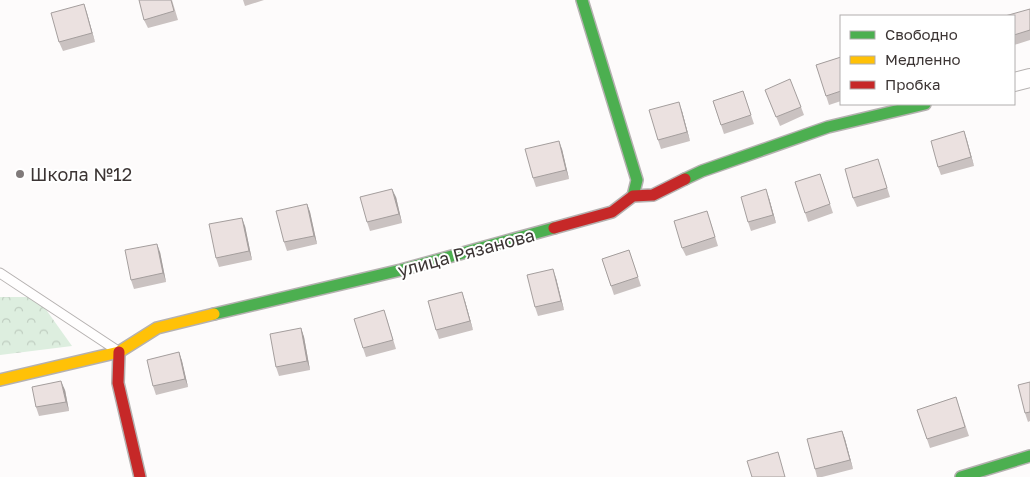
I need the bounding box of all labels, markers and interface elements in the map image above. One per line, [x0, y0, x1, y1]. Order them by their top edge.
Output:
legend [840, 15, 1015, 105]
text: Свободно [885, 25, 958, 43]
text: Медленно [885, 50, 961, 68]
text: Пробка [885, 75, 940, 93]
place label: Школа №12 [30, 163, 132, 185]
marker: Школа №12 [14, 168, 26, 180]
street label: улица Рязанова [395, 223, 537, 281]

